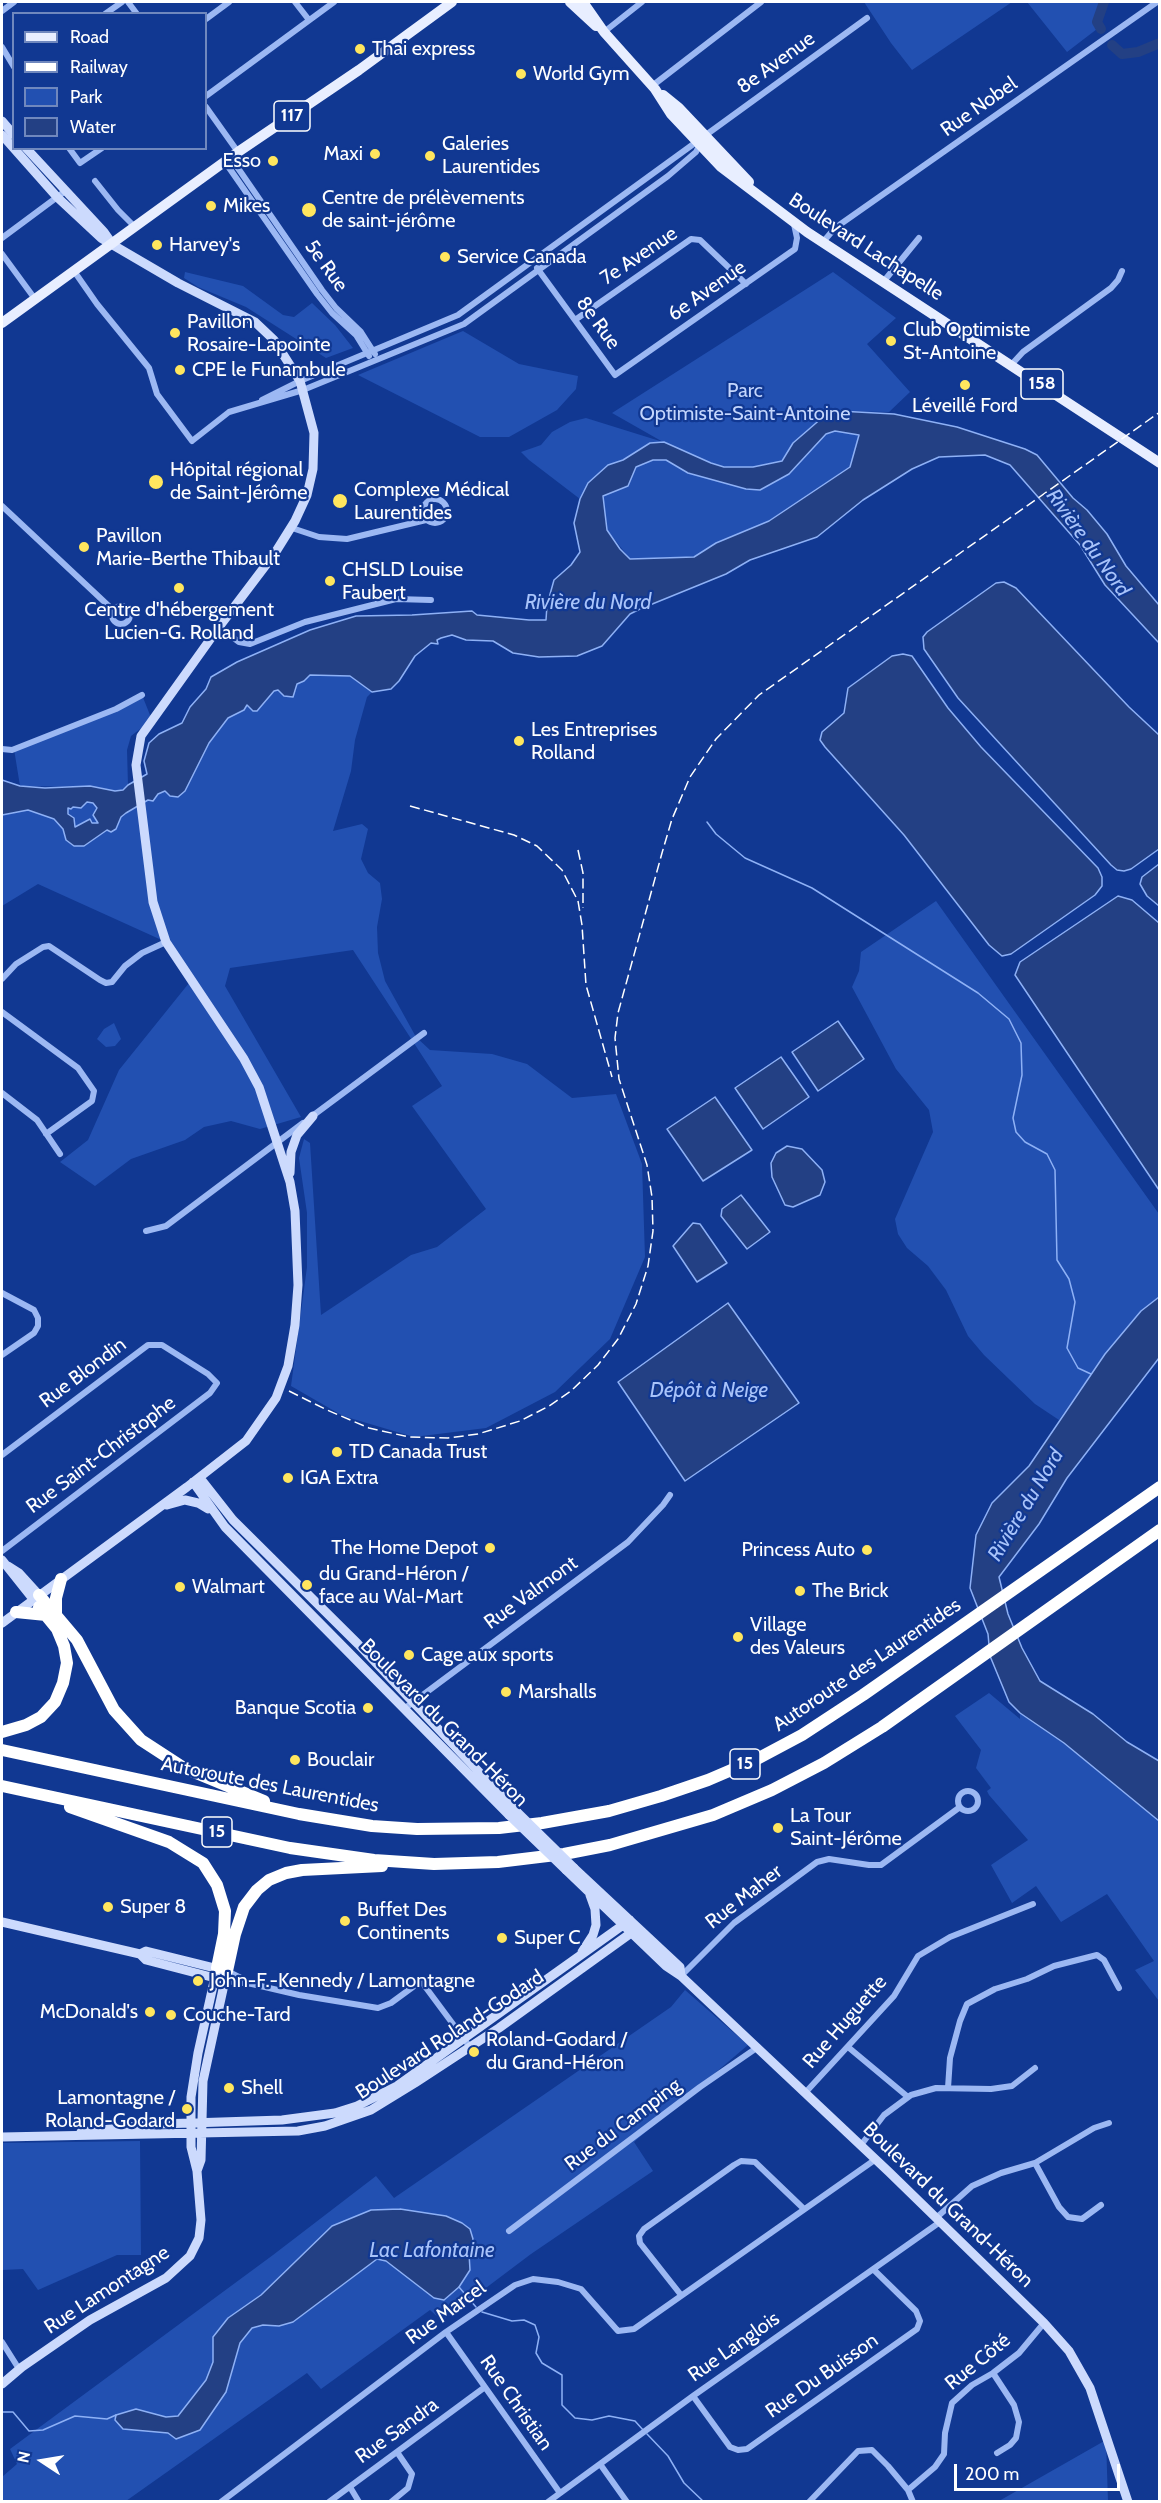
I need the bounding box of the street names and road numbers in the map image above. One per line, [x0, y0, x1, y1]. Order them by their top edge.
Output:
street label: 8e Avenue [732, 27, 820, 99]
street label: Rue Nobel [936, 72, 1022, 142]
road number: 117 [274, 101, 310, 131]
street label: Boulevard Lachapelle [784, 188, 948, 306]
street label: 7e Avenue [596, 222, 682, 290]
street label: 5e Rue [299, 235, 353, 297]
street label: 6e Avenue [663, 255, 751, 327]
street label: 8e Rue [571, 292, 625, 354]
road number: 158 [1021, 369, 1063, 399]
street label: Rue Blondin [35, 1333, 131, 1413]
street label: Rue Saint-Christophe [22, 1391, 180, 1519]
street label: Rue Valmont [480, 1551, 582, 1635]
street label: Autoroute des Laurentides [769, 1593, 965, 1737]
street label: Boulevard du Grand-Héron [355, 1634, 533, 1812]
road number: 15 [730, 1749, 760, 1779]
street label: Autoroute des Laurentides [159, 1752, 381, 1818]
road number: 15 [202, 1817, 232, 1847]
street label: Rue Maher [701, 1860, 787, 1934]
street label: Boulevard Roland-Godard [352, 1965, 548, 2105]
street label: Rue Huguette [798, 1970, 892, 2074]
street label: Rue du Camping [560, 2074, 686, 2176]
street label: Boulevard du Grand-Héron [858, 2117, 1038, 2293]
street label: Rue Lamontagne [40, 2241, 174, 2339]
street label: Rue Marcel [401, 2276, 491, 2350]
street label: Rue Langlois [684, 2307, 784, 2387]
street label: Rue Du Buisson [761, 2328, 883, 2424]
street label: Rue Côté [941, 2328, 1015, 2396]
street label: Rue Christian [474, 2351, 558, 2455]
street label: Rue Sandra [351, 2393, 443, 2469]

